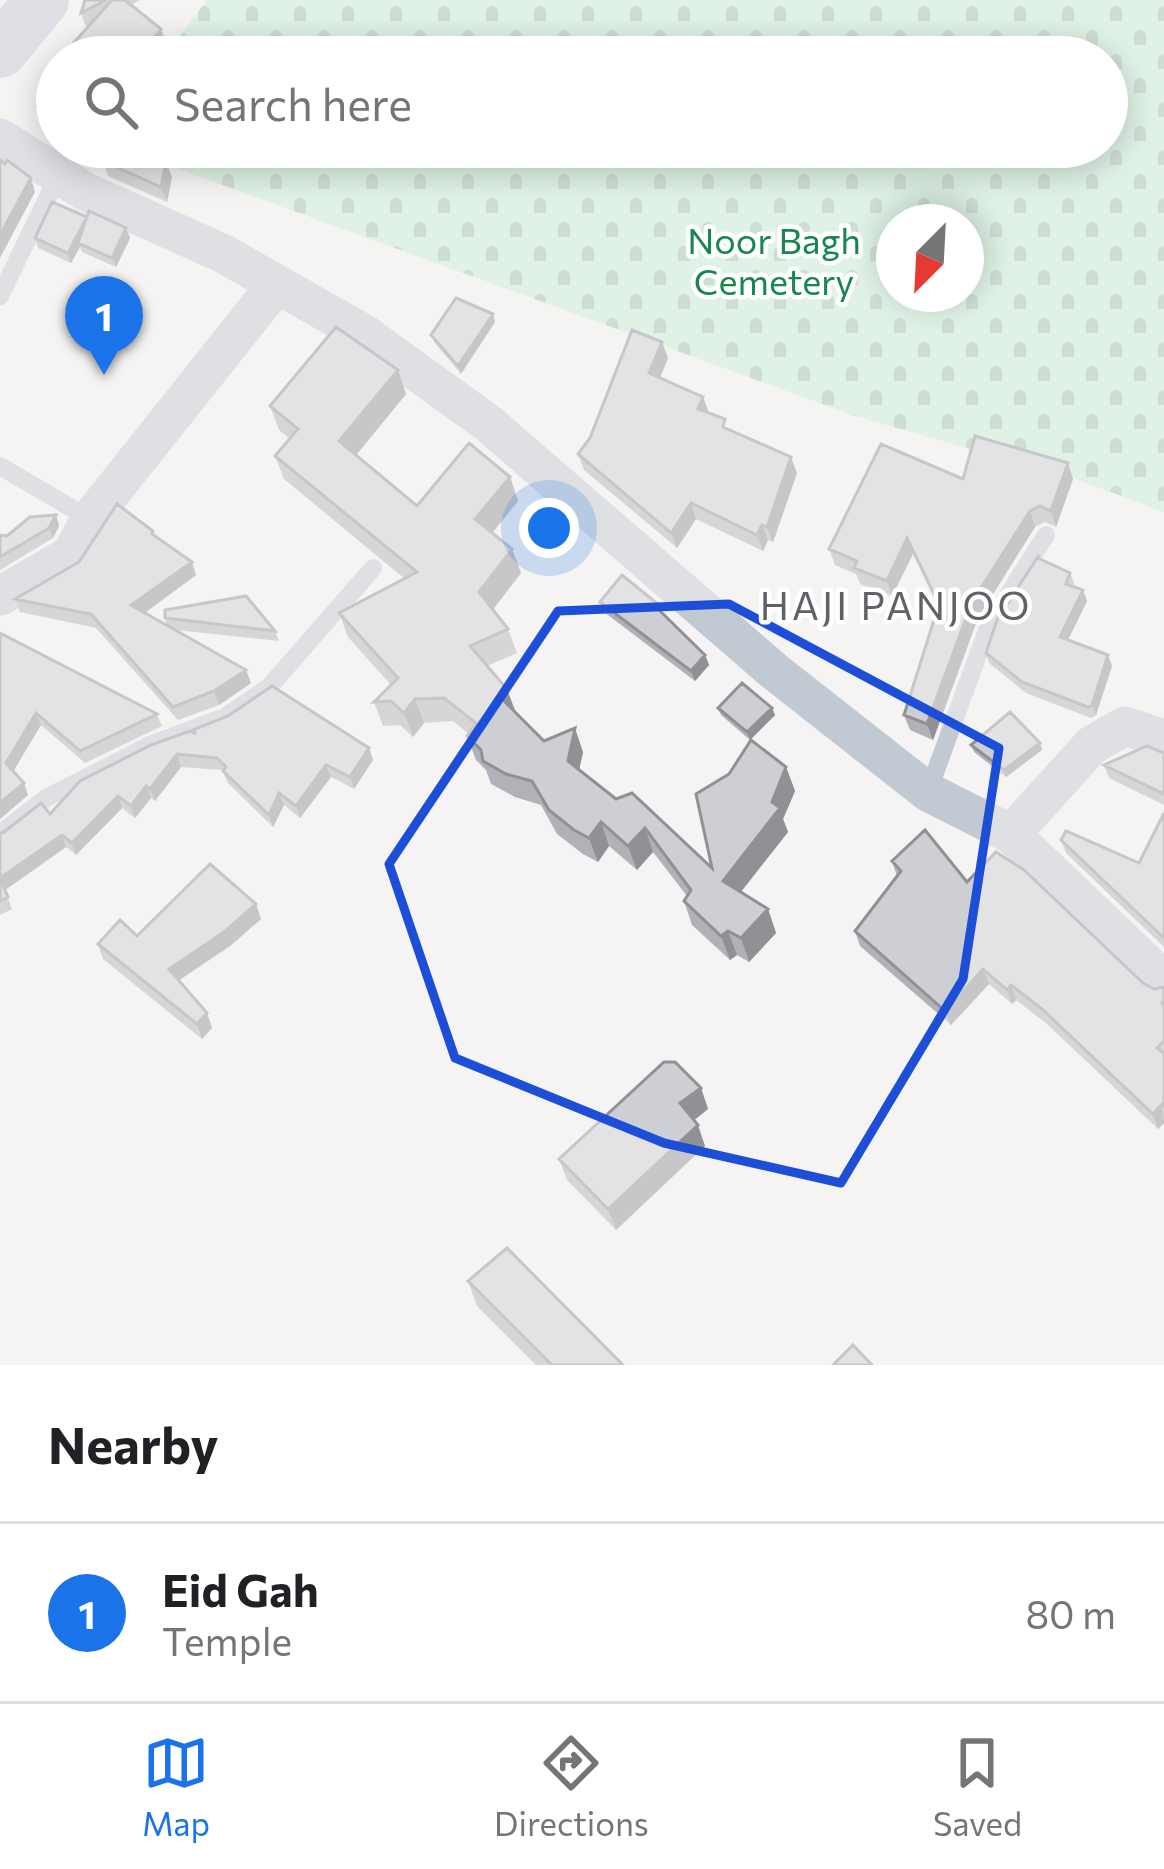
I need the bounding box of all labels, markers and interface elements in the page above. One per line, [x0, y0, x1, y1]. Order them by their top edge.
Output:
search box [36, 36, 1128, 168]
icon: search [78, 69, 144, 135]
text: Search here [174, 75, 412, 130]
north arrow [876, 204, 984, 312]
park label: Noor Bagh Cemetery [687, 217, 861, 302]
pin: 1 [65, 276, 143, 375]
your location [519, 498, 579, 558]
district label: HAJI PANJOO [760, 580, 1032, 628]
text: Nearby [48, 1412, 218, 1475]
text: Eid Gah [162, 1561, 319, 1616]
text: 1 [78, 1589, 96, 1637]
text: 80 m [1025, 1589, 1116, 1637]
text: Temple [162, 1616, 292, 1664]
tab: Map [142, 1730, 210, 1843]
tab: Directions [494, 1730, 649, 1843]
tab: Saved [933, 1730, 1022, 1843]

